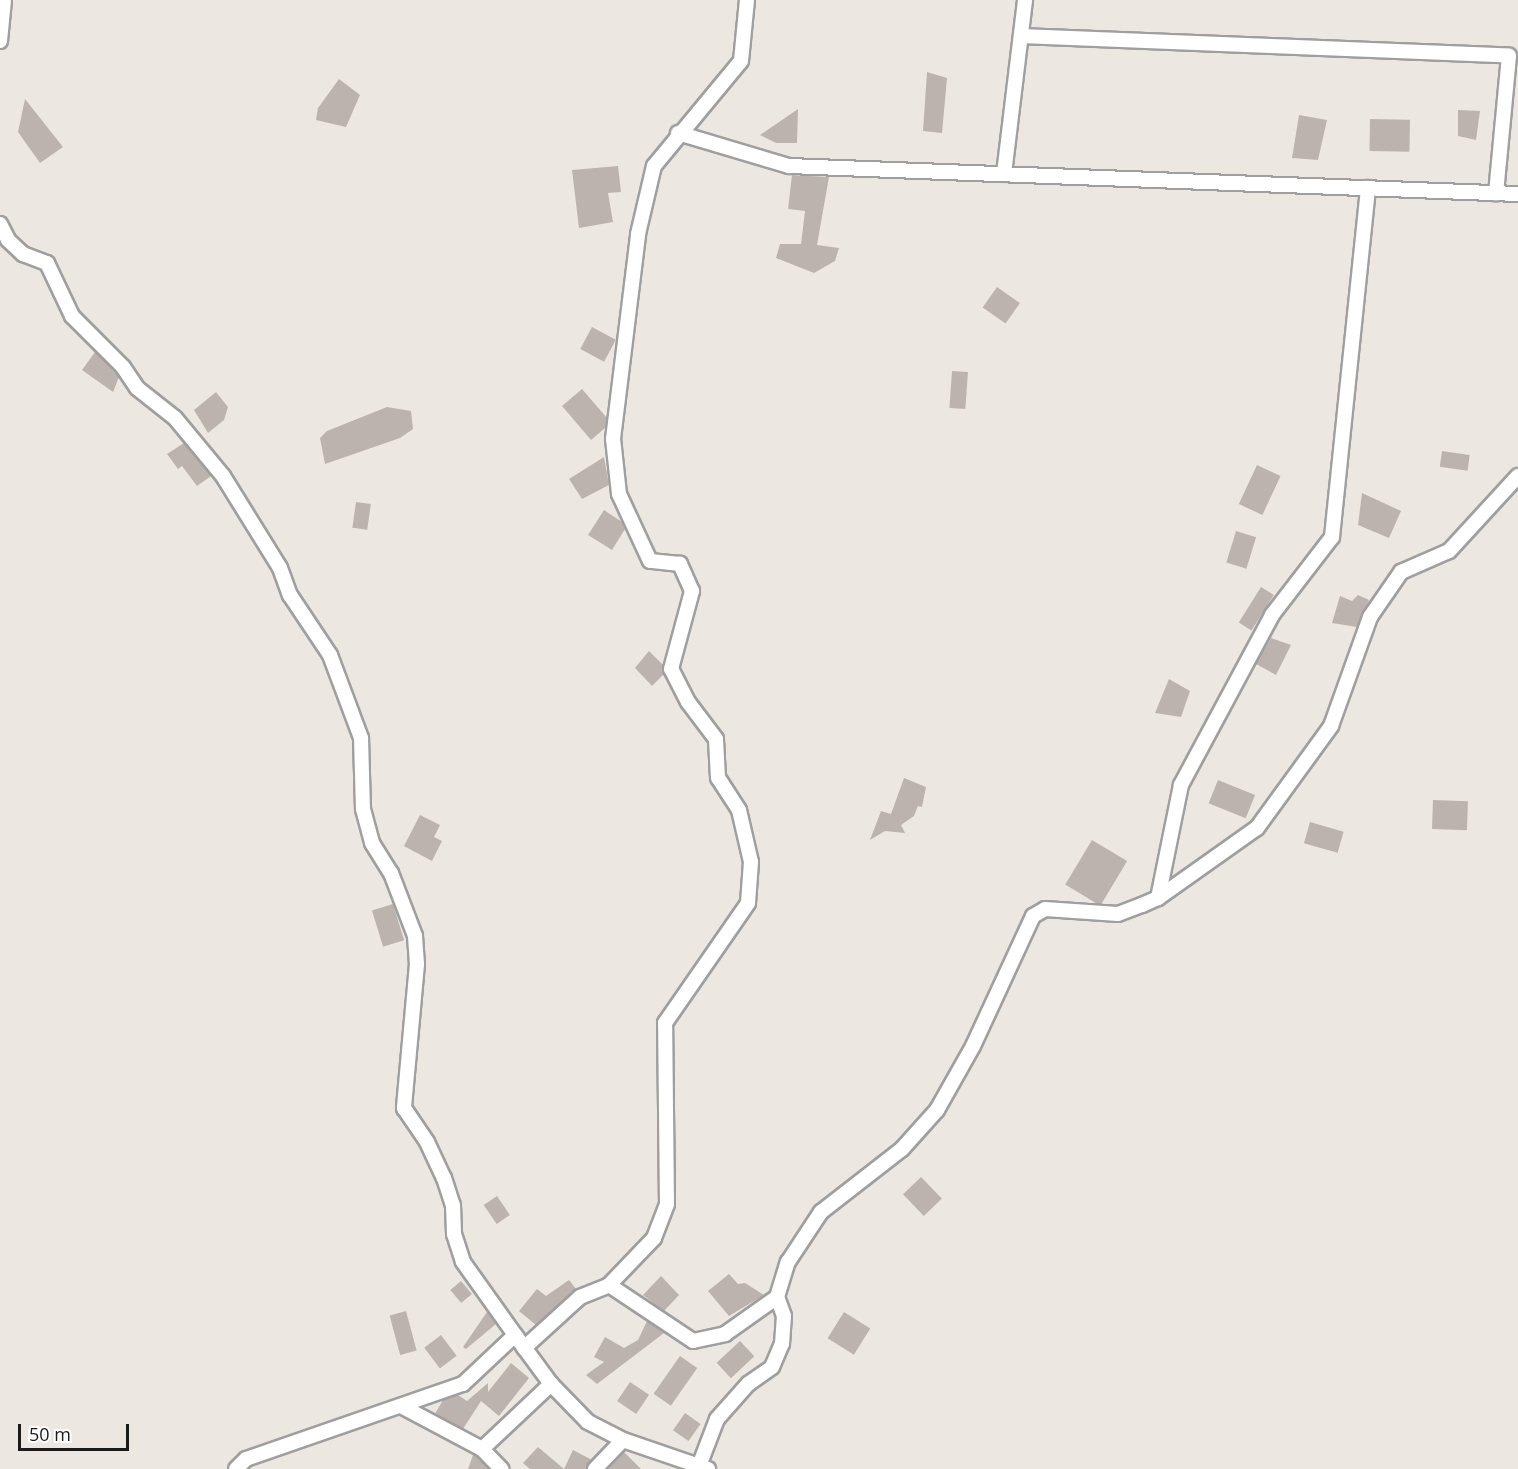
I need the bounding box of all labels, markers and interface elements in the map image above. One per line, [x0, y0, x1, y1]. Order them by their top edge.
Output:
scale bar [21, 1412, 132, 1450]
text: 50 m [29, 1422, 71, 1446]

